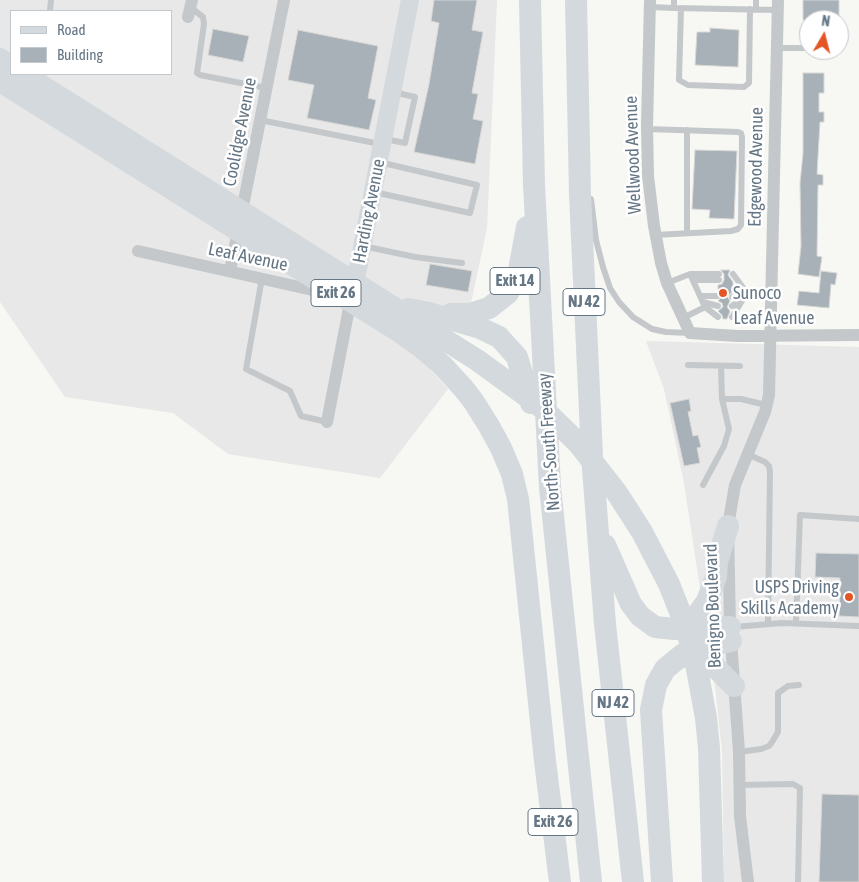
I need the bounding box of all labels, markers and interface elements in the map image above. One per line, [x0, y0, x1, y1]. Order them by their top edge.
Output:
legend [10, 10, 172, 75]
north arrow [799, 10, 849, 60]
text: N [821, 13, 831, 30]
text: Road [57, 21, 86, 38]
text: Building [57, 46, 103, 63]
street label: Coolidge Avenue [219, 76, 261, 188]
street label: Wellwood Avenue [620, 95, 646, 215]
street label: Edgewood Avenue [744, 107, 768, 227]
street label: Harding Avenue [348, 157, 390, 265]
street label: Leaf Avenue [206, 238, 290, 276]
road number: Exit 14 [490, 268, 540, 294]
road number: Exit 26 [311, 280, 361, 306]
place label: Sunoco [733, 282, 782, 304]
marker: Sunoco [717, 287, 729, 299]
road number: NJ 42 [563, 288, 605, 316]
street label: Leaf Avenue [734, 307, 814, 329]
street label: North-South Freeway [533, 372, 565, 512]
street label: Benigno Boulevard [700, 543, 726, 669]
place label: USPS Driving Skills Academy [741, 576, 839, 618]
marker: USPS Driving Skills Academy [843, 591, 855, 603]
road number: NJ 42 [592, 690, 634, 716]
road number: Exit 26 [528, 809, 578, 836]

